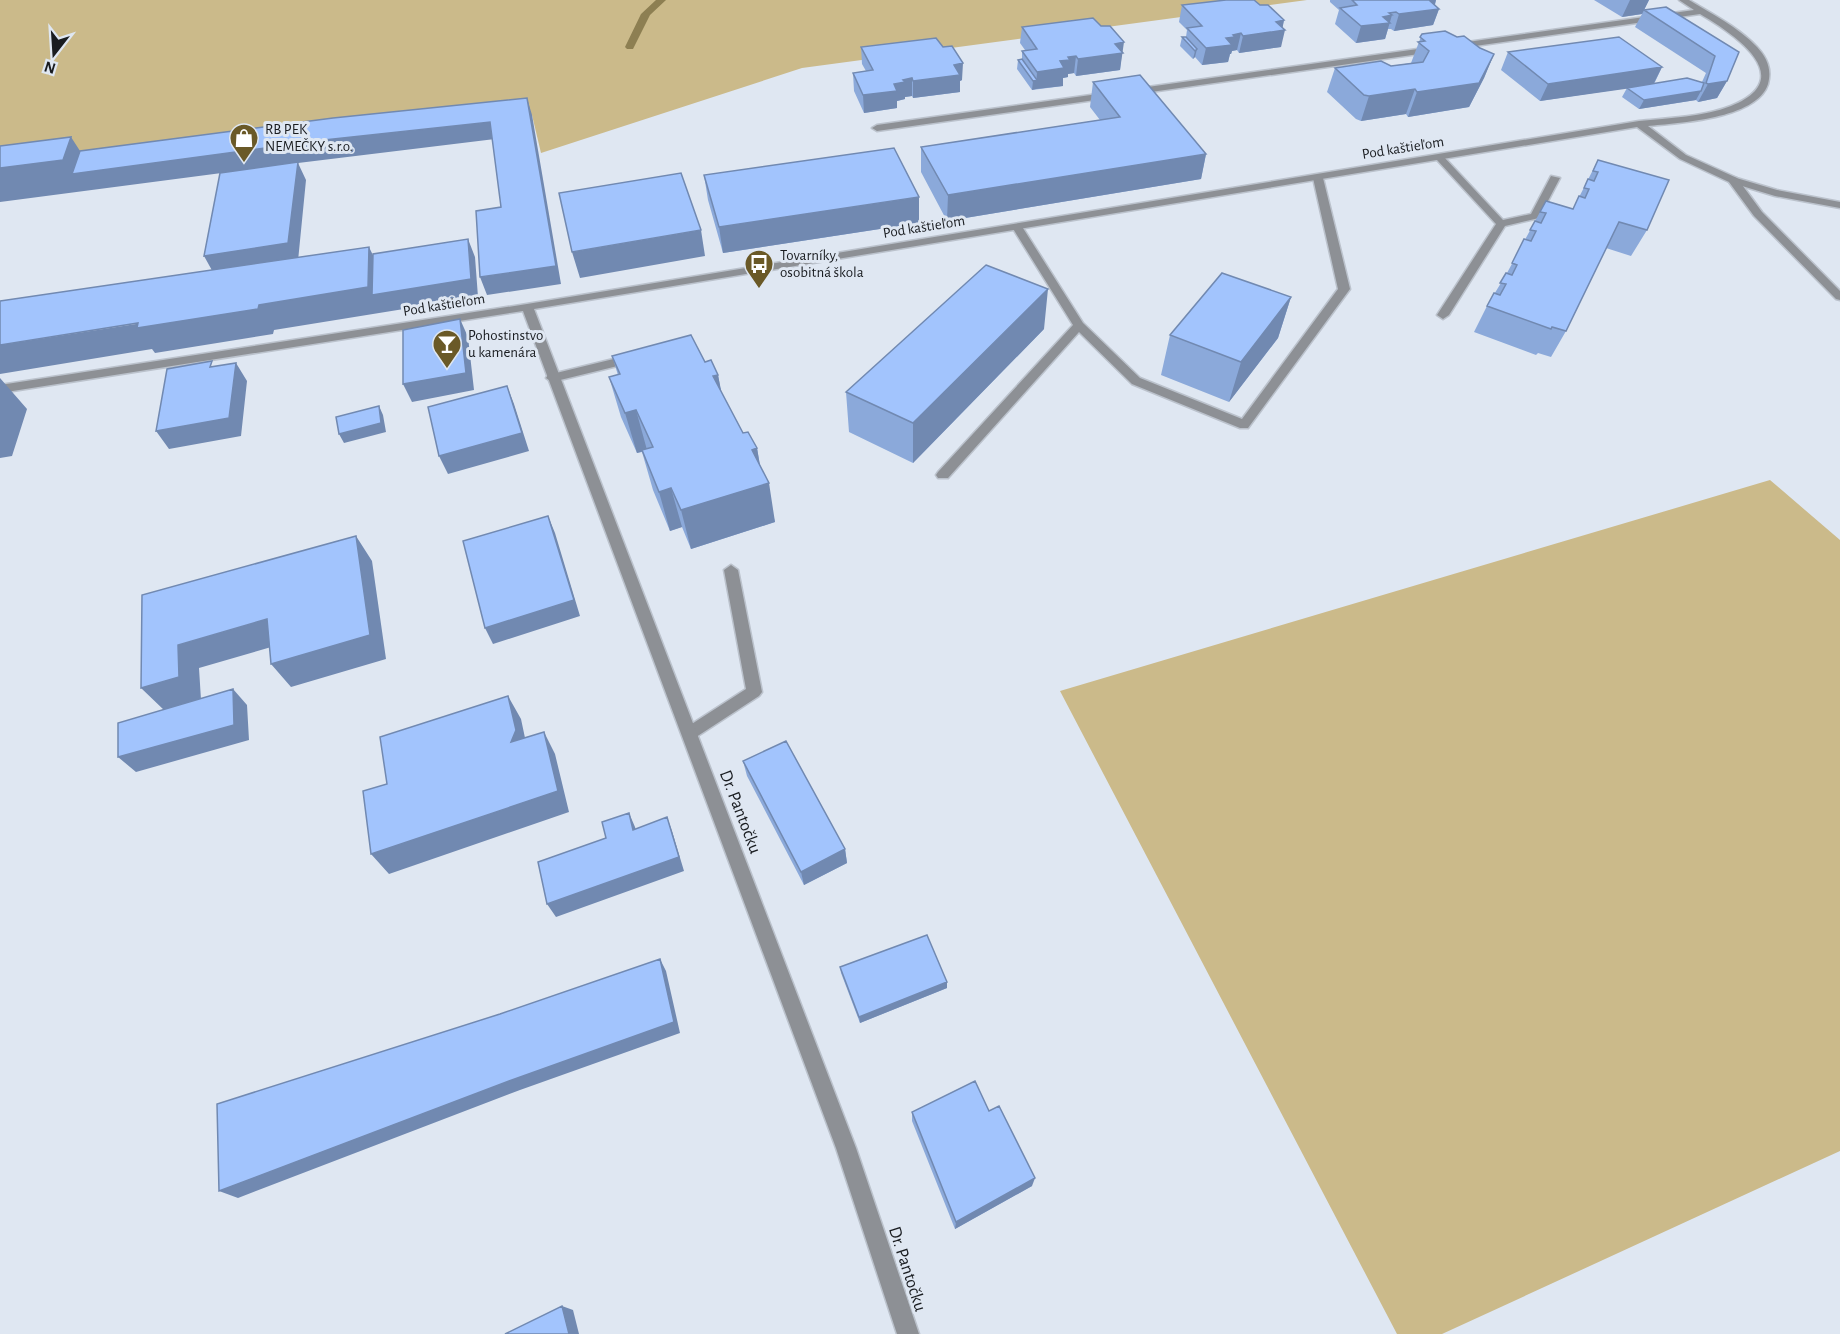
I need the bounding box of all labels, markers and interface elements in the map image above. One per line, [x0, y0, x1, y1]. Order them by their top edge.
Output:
north arrow [24, 24, 84, 84]
text: N [42, 58, 58, 77]
shop icon: RB PEK NEMEČKY s.r.o. [228, 122, 260, 164]
place label: RB PEK NEMEČKY s.r.o. [265, 122, 353, 154]
street label: Pod kaštieľom [1361, 134, 1445, 162]
street label: Pod kaštieľom [882, 213, 966, 241]
bus stop icon: Tovarníky, osobitná škola [743, 248, 775, 290]
place label: Tovarníky, osobitná škola [780, 248, 864, 280]
street label: Pod kaštieľom [402, 291, 486, 319]
bar icon: Pohostinstvo u kamenára [431, 328, 463, 370]
place label: Pohostinstvo u kamenára [468, 328, 543, 360]
street label: Dr. Pantočku [716, 768, 764, 856]
street label: Dr. Pantočku [885, 1224, 929, 1314]

